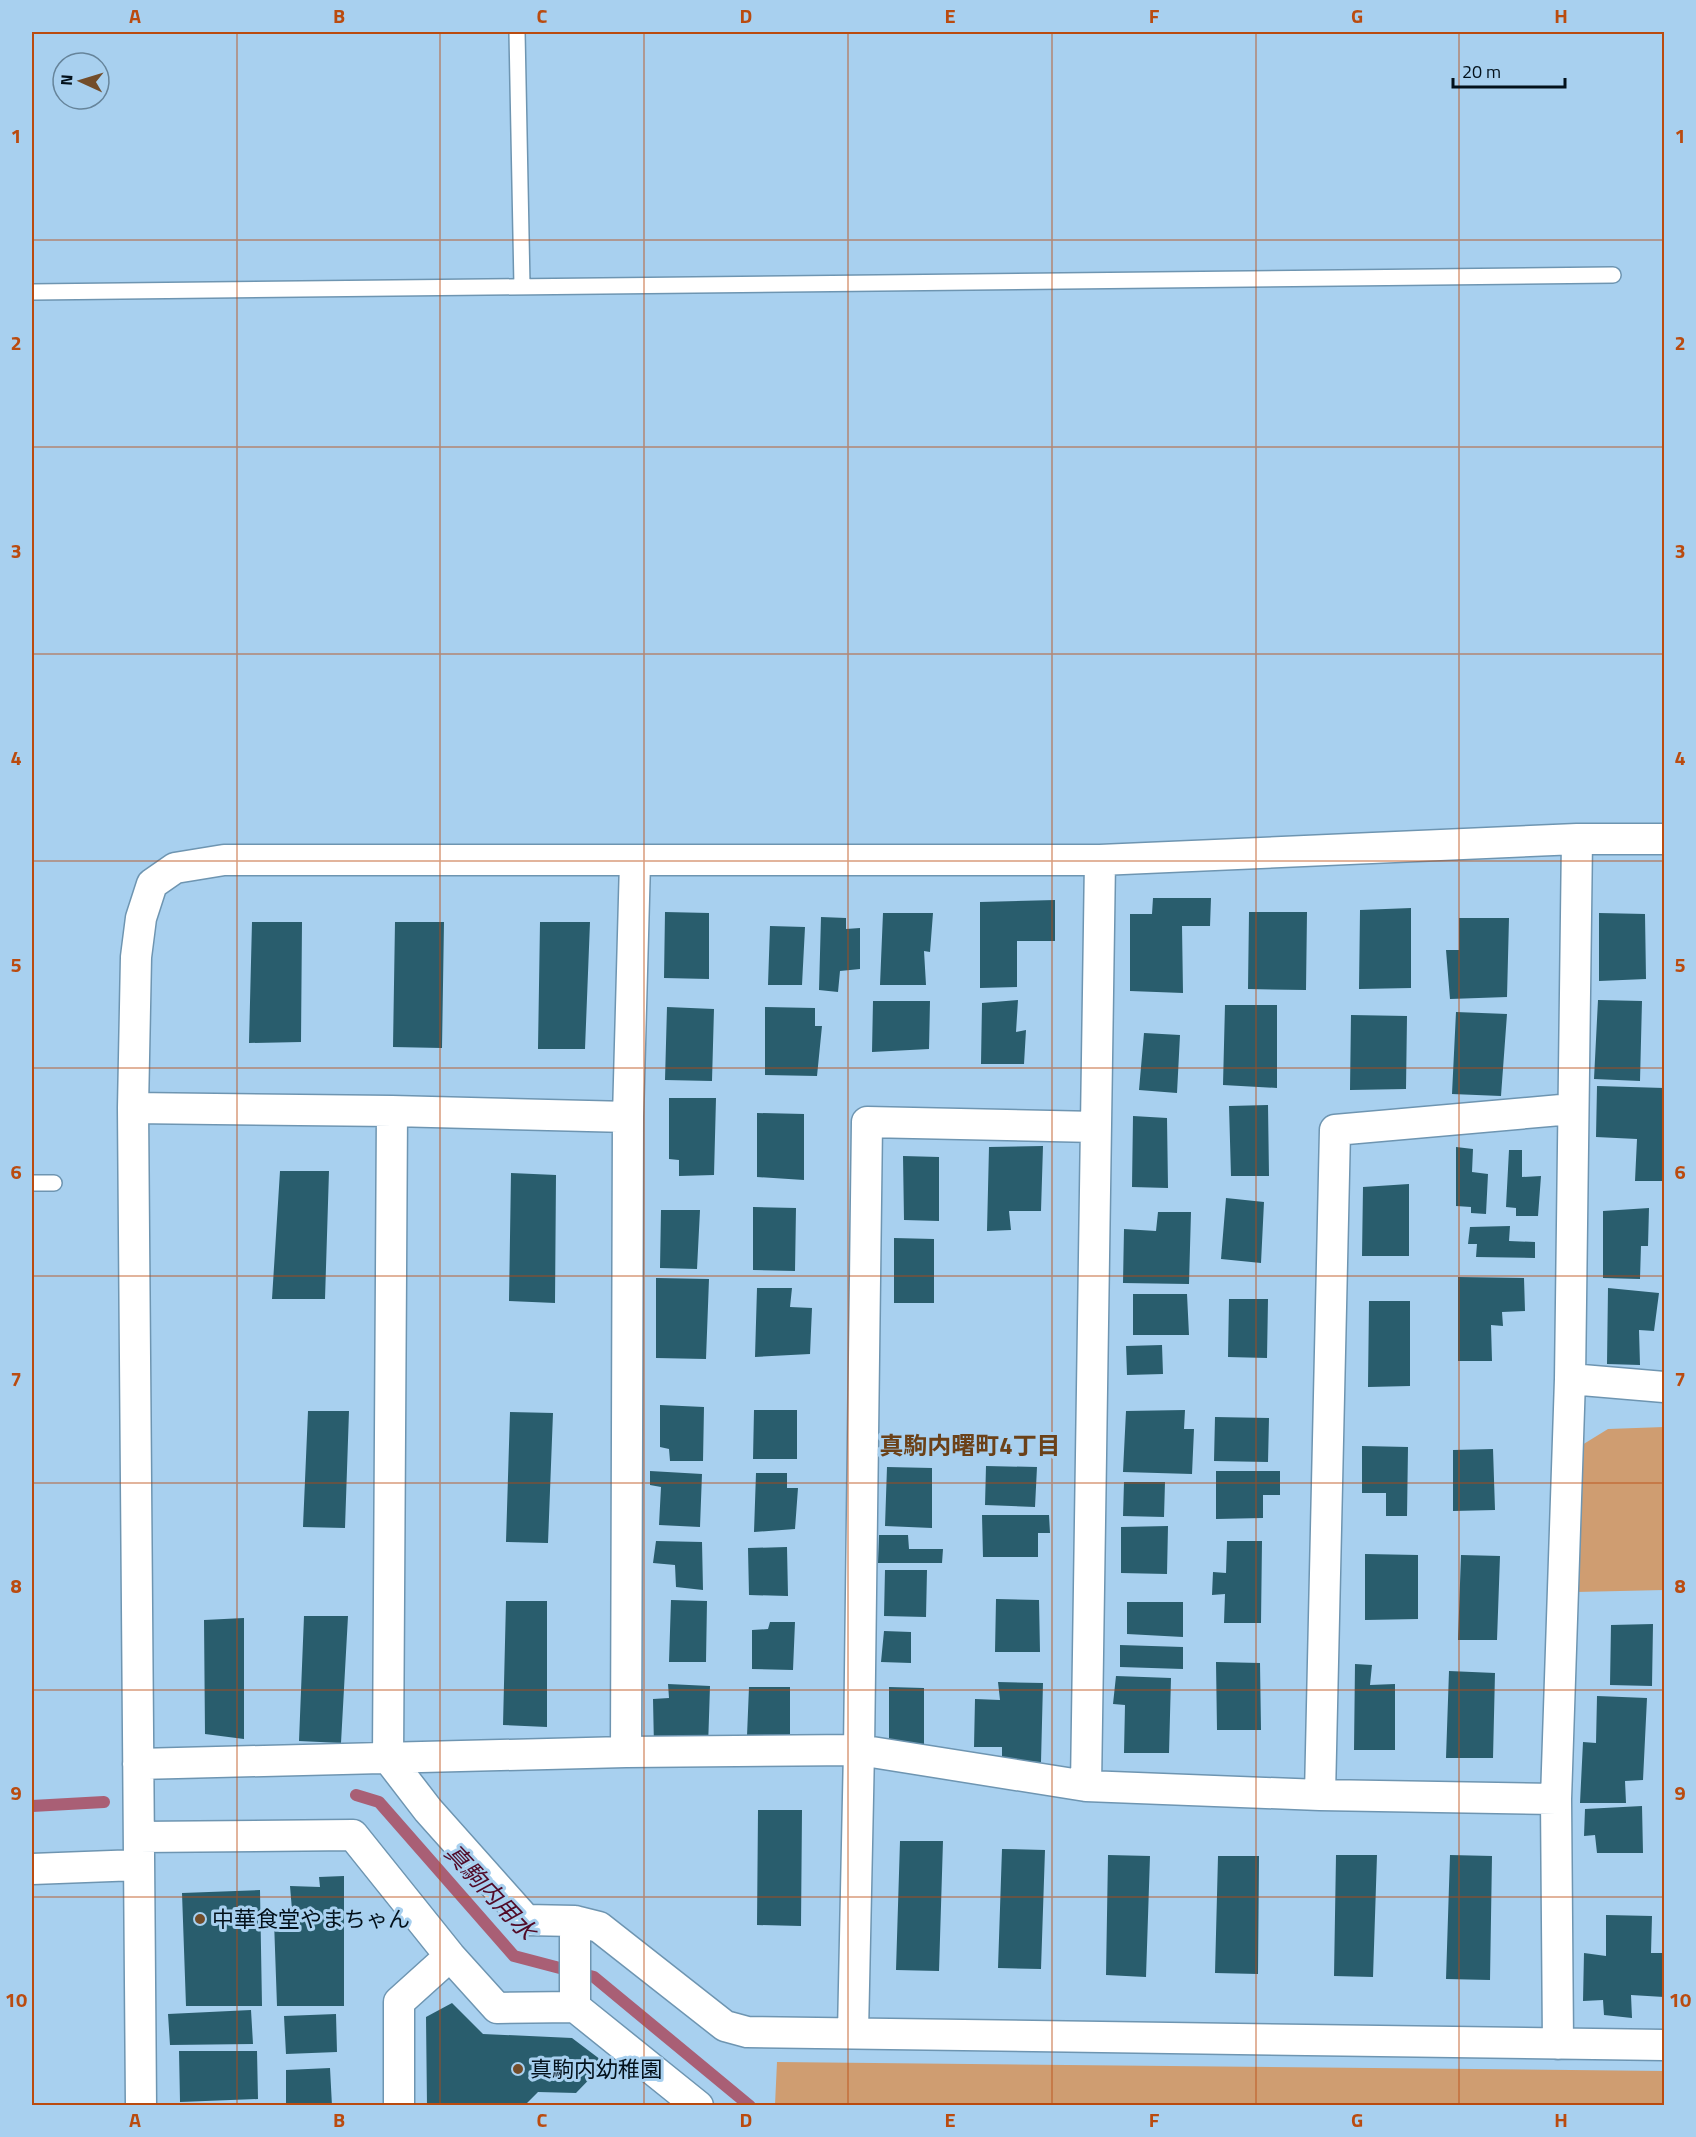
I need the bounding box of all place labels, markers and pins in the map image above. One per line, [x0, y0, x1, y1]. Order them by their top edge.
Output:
place label: 中華食堂やまちゃん [212, 1902, 410, 1936]
marker: 中華食堂やまちゃん [193, 1912, 207, 1926]
place label: 真駒内幼稚園 [530, 2052, 662, 2086]
marker: 真駒内幼稚園 [511, 2062, 525, 2076]

